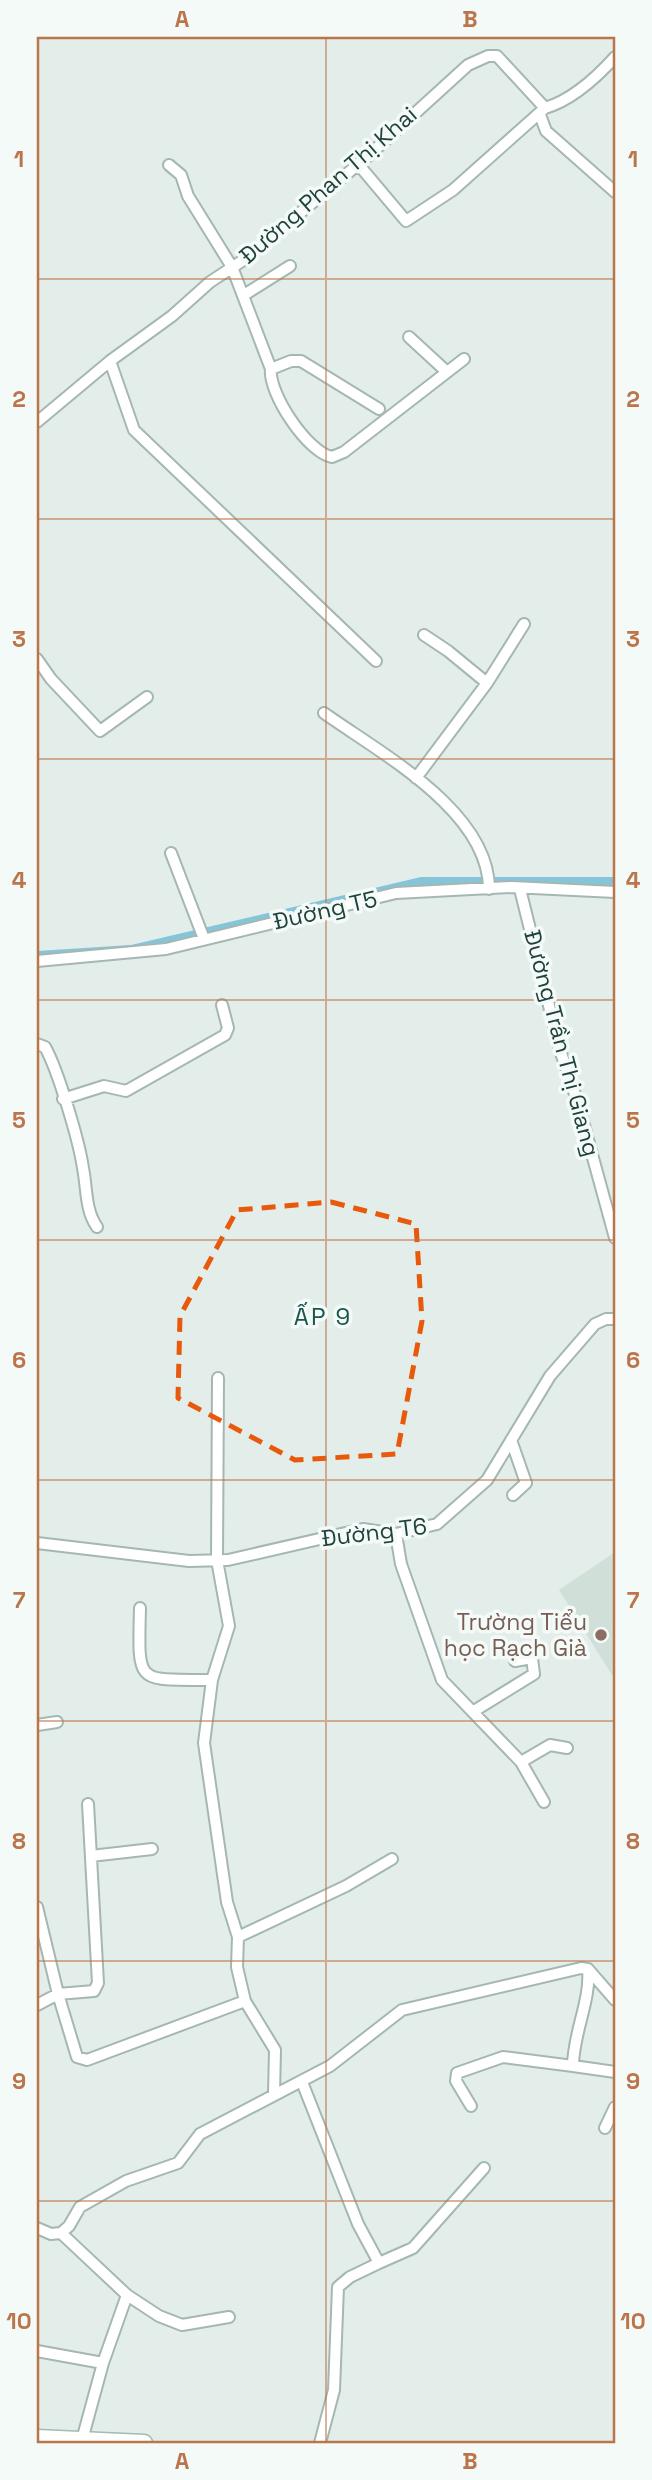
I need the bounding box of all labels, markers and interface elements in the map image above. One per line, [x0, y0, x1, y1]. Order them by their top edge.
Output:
text: A [175, 4, 190, 34]
text: B [462, 4, 478, 34]
street label: Đường Phan Thị Khai [233, 100, 423, 270]
text: 1 [14, 144, 24, 174]
text: 1 [628, 144, 638, 174]
text: 2 [12, 384, 26, 414]
text: 2 [626, 384, 640, 414]
text: 3 [12, 624, 26, 654]
text: 3 [626, 624, 640, 654]
text: 4 [12, 865, 27, 895]
text: 4 [626, 865, 641, 895]
street label: Đường T5 [270, 883, 380, 937]
street label: Đường Trần Thị Giang [517, 926, 607, 1160]
text: 5 [12, 1105, 26, 1135]
text: 5 [626, 1105, 640, 1135]
district label: ẤP 9 [294, 1301, 352, 1332]
text: 6 [12, 1345, 26, 1375]
text: 6 [626, 1345, 640, 1375]
street label: Đường T6 [319, 1511, 429, 1553]
text: 7 [13, 1585, 26, 1615]
text: 7 [627, 1585, 640, 1615]
place label: Trường Tiểu học Rạch Già [444, 1607, 587, 1663]
marker: Trường Tiểu học Rạch Già [593, 1627, 609, 1643]
text: 8 [12, 1826, 26, 1856]
text: 8 [626, 1826, 640, 1856]
text: 9 [12, 2066, 26, 2096]
text: 9 [626, 2066, 640, 2096]
text: 10 [6, 2306, 32, 2336]
text: 10 [620, 2306, 646, 2336]
text: A [175, 2446, 190, 2476]
text: B [462, 2446, 478, 2476]

